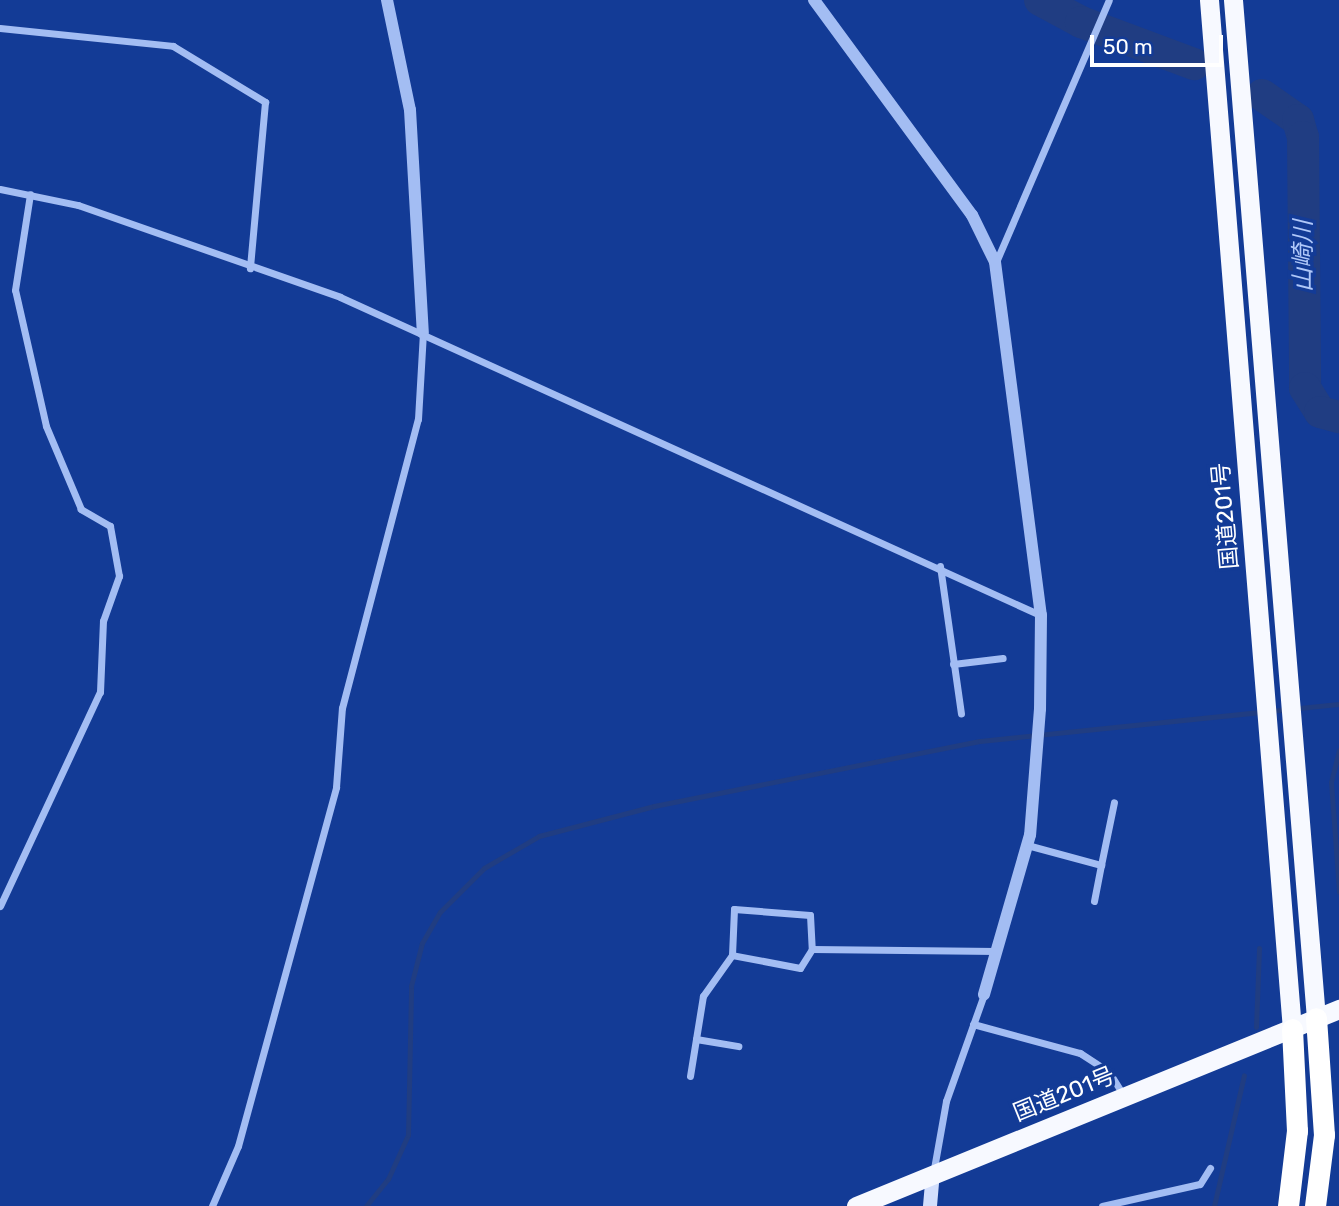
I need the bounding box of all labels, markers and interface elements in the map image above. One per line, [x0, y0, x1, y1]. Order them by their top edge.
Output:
scale bar [1094, 21, 1227, 65]
text: 50 m [1103, 34, 1153, 59]
water label: 山崎川 [1290, 220, 1318, 292]
street label: 国道201号 [1207, 462, 1243, 570]
street label: 国道201号 [1009, 1061, 1119, 1127]

